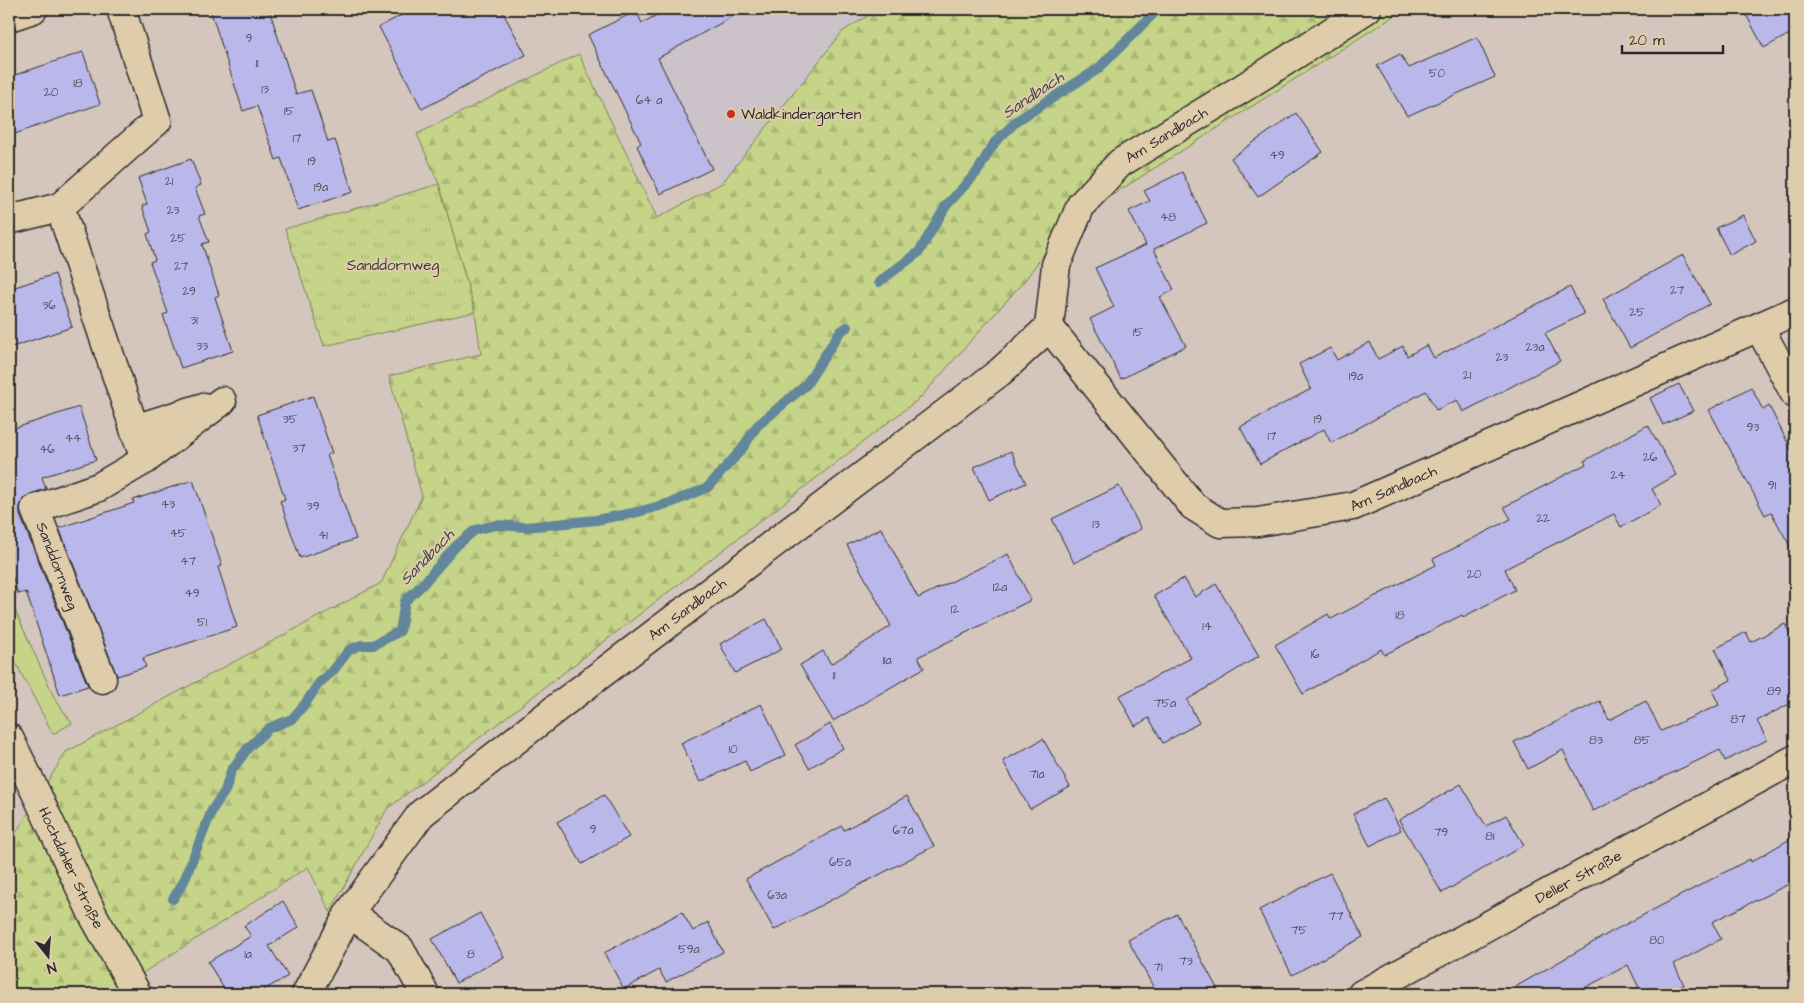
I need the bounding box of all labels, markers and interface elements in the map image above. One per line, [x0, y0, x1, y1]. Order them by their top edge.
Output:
scale bar [1622, 22, 1723, 54]
house number: 9 [246, 30, 253, 47]
text: 20 m [1629, 30, 1665, 51]
house number: 11 [255, 55, 259, 72]
house number: 50 [1429, 65, 1445, 82]
water label: Sandbach [998, 66, 1069, 124]
house number: 18 [73, 75, 83, 92]
house number: 13 [261, 81, 269, 98]
house number: 20 [44, 84, 59, 101]
house number: 64 a [636, 92, 662, 109]
street label: Am Sandbach [1121, 101, 1212, 168]
house number: 15 [284, 103, 295, 120]
place label: Waldkindergarten [741, 104, 862, 126]
marker: Waldkindergarten [725, 108, 737, 120]
house number: 17 [293, 130, 302, 147]
house number: 49 [1270, 147, 1285, 164]
house number: 19 [308, 153, 316, 170]
house number: 21 [165, 173, 174, 190]
house number: 19a [314, 179, 328, 196]
house number: 23 [167, 202, 179, 219]
house number: 48 [1160, 209, 1176, 226]
house number: 25 [170, 230, 186, 247]
park label: Sanddornweg [347, 255, 439, 277]
house number: 27 [174, 258, 189, 275]
house number: 27 [1670, 282, 1685, 299]
house number: 29 [182, 283, 196, 300]
house number: 36 [42, 297, 56, 314]
house number: 25 [1629, 304, 1645, 321]
house number: 31 [190, 312, 198, 329]
house number: 15 [1133, 324, 1144, 341]
house number: 33 [196, 338, 208, 355]
house number: 23a [1525, 339, 1545, 356]
house number: 23 [1496, 349, 1508, 366]
house number: 21 [1463, 367, 1472, 384]
house number: 19a [1349, 368, 1363, 385]
house number: 35 [283, 411, 298, 428]
house number: 19 [1314, 411, 1322, 428]
house number: 93 [1747, 419, 1759, 436]
house number: 17 [1268, 428, 1277, 445]
house number: 44 [65, 430, 81, 447]
house number: 37 [292, 440, 306, 457]
house number: 46 [39, 441, 55, 458]
house number: 26 [1643, 449, 1658, 466]
street label: Am Sandbach [1347, 460, 1440, 517]
house number: 24 [1610, 467, 1626, 484]
house number: 91 [1768, 477, 1777, 494]
house number: 43 [161, 496, 175, 513]
house number: 39 [307, 498, 320, 515]
house number: 22 [1536, 510, 1550, 527]
house number: 13 [1092, 516, 1100, 533]
street label: Sanddornweg [30, 519, 83, 613]
water label: Sandbach [395, 523, 460, 590]
house number: 45 [170, 525, 187, 542]
house number: 41 [318, 527, 328, 544]
house number: 47 [180, 553, 196, 570]
house number: 20 [1467, 566, 1482, 583]
street label: Am Sandbach [644, 572, 731, 645]
house number: 12a [993, 579, 1007, 596]
house number: 49 [185, 585, 200, 602]
house number: 12 [951, 601, 959, 618]
house number: 18 [1395, 607, 1405, 624]
house number: 51 [197, 614, 207, 631]
house number: 14 [1202, 618, 1212, 635]
house number: 16 [1310, 646, 1320, 663]
house number: 11a [882, 652, 892, 669]
house number: 11 [832, 667, 836, 684]
house number: 89 [1767, 683, 1781, 700]
house number: 75a [1154, 695, 1176, 712]
house number: 87 [1730, 711, 1746, 728]
house number: 83 [1589, 732, 1603, 749]
house number: 85 [1634, 732, 1651, 749]
house number: 10 [728, 741, 738, 758]
house number: 71a [1029, 766, 1045, 783]
street label: Hochdahler Straße [33, 804, 109, 933]
house number: 9 [590, 821, 597, 838]
house number: 67a [892, 822, 914, 839]
house number: 79 [1434, 824, 1448, 841]
house number: 81 [1485, 828, 1495, 845]
street label: Deller Straße [1531, 845, 1625, 909]
house number: 65a [829, 854, 851, 871]
house number: 63a [767, 887, 787, 904]
house number: 77 [1329, 908, 1344, 925]
house number: 75 [1291, 922, 1307, 939]
north arrow [22, 930, 72, 980]
house number: 80 [1649, 932, 1665, 949]
house number: 59a [678, 941, 700, 958]
house number: 1a [244, 946, 252, 963]
house number: 8 [467, 946, 475, 963]
house number: 73 [1179, 953, 1193, 970]
text: N [44, 957, 59, 978]
house number: 71 [1154, 959, 1163, 976]

